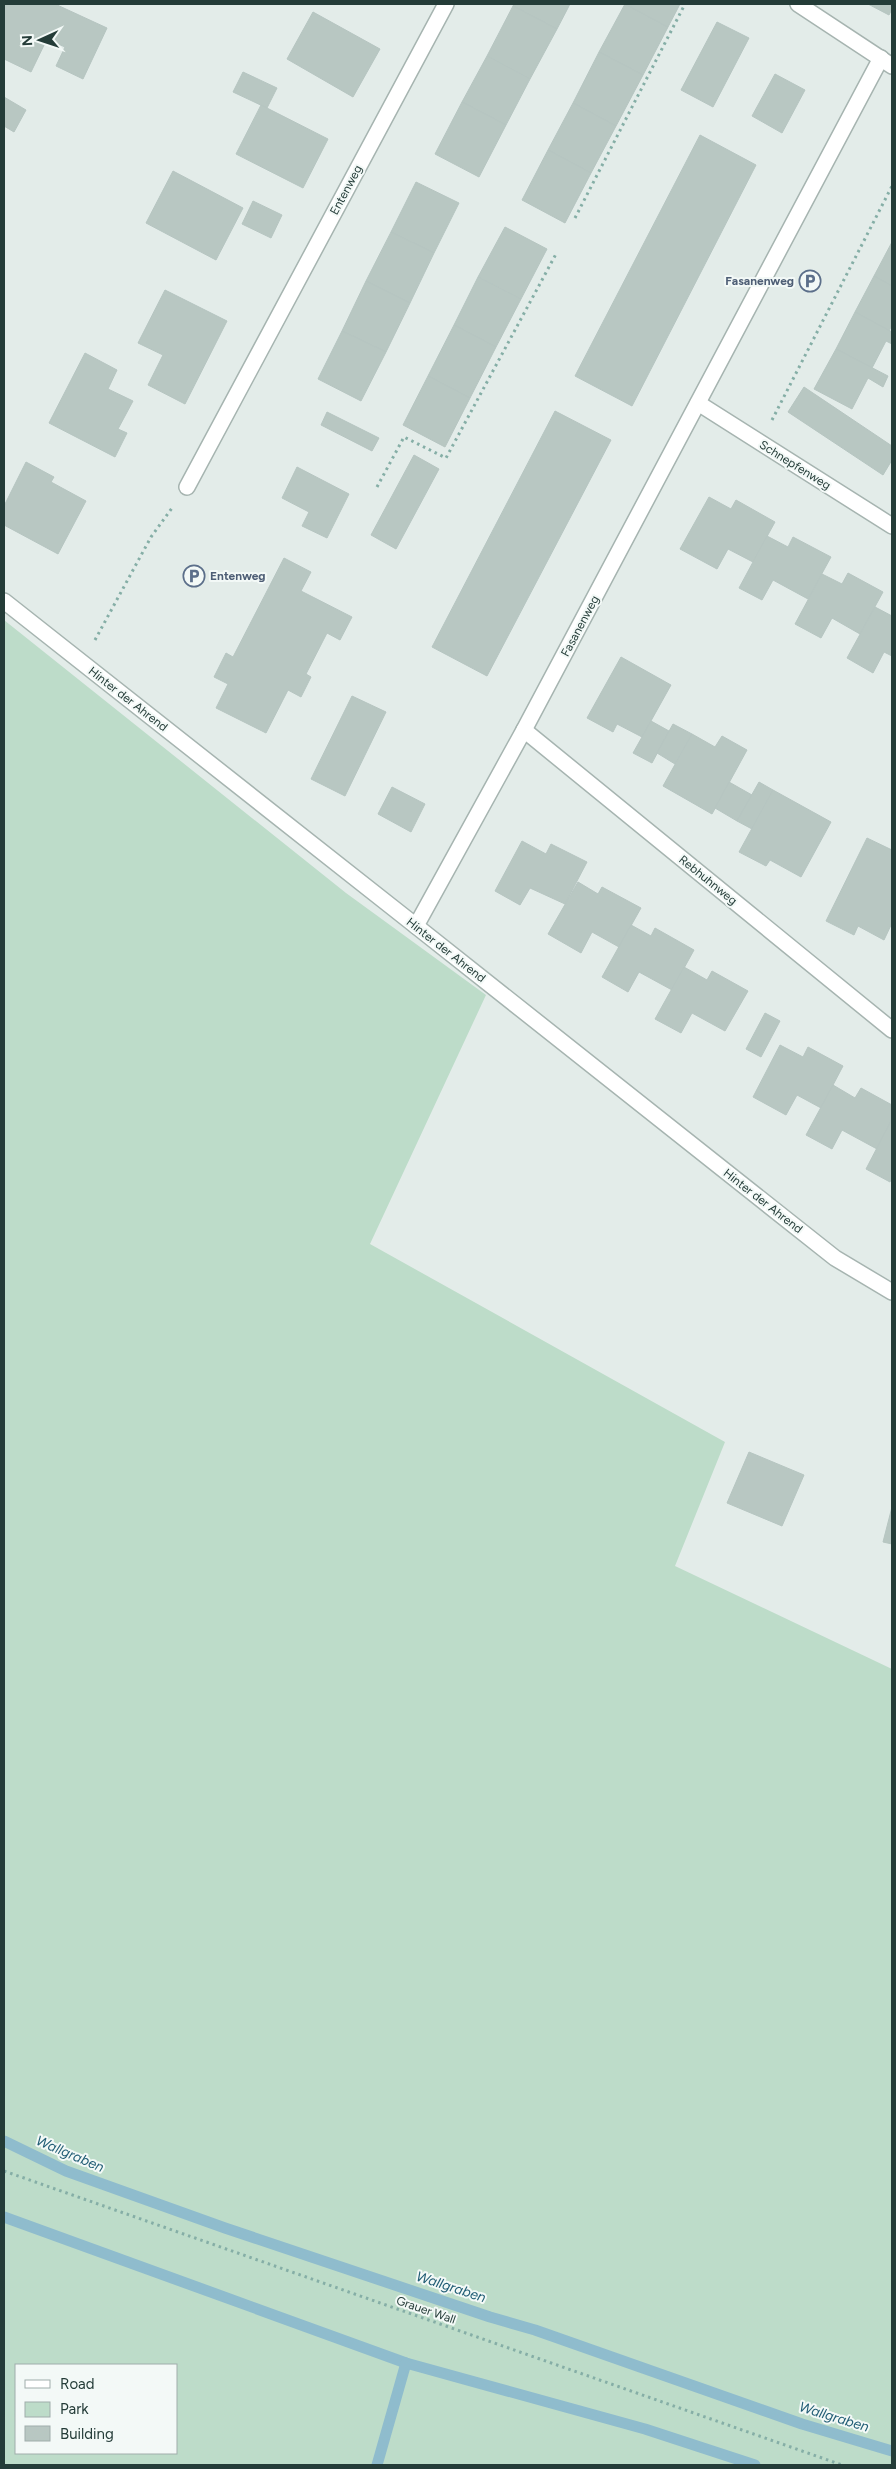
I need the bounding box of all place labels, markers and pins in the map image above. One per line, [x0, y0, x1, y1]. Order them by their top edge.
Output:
parking icon: Fasanenweg [798, 269, 822, 293]
place label: Fasanenweg [725, 274, 794, 288]
parking icon: Entenweg [182, 564, 206, 588]
place label: Entenweg [210, 569, 266, 583]

